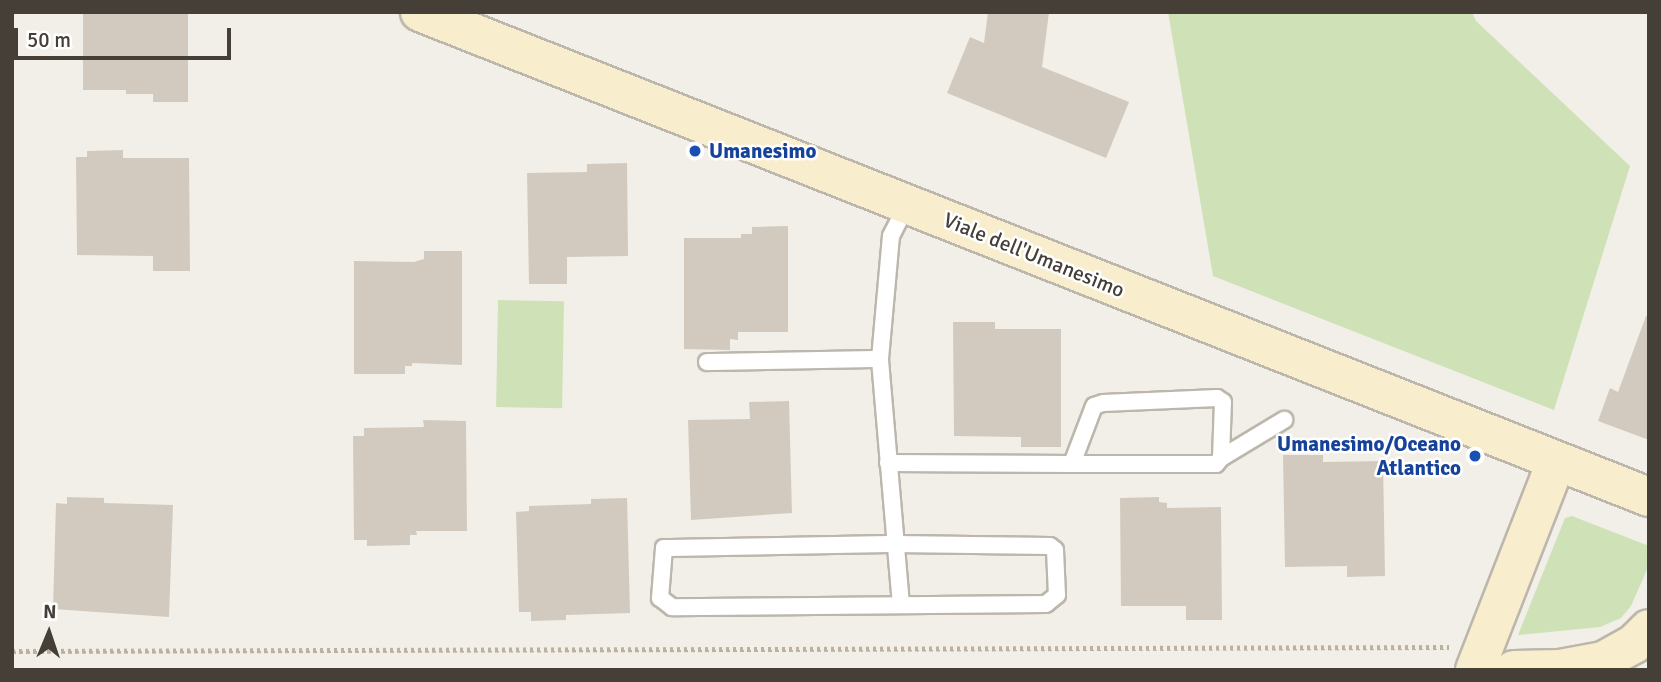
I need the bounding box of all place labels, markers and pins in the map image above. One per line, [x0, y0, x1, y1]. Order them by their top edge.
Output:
place label: Umanesimo [709, 138, 816, 164]
marker: Umanesimo [687, 143, 703, 159]
place label: Umanesimo/Oceano Atlantico [1277, 431, 1461, 481]
marker: Umanesimo/Oceano Atlantico [1467, 448, 1483, 464]

